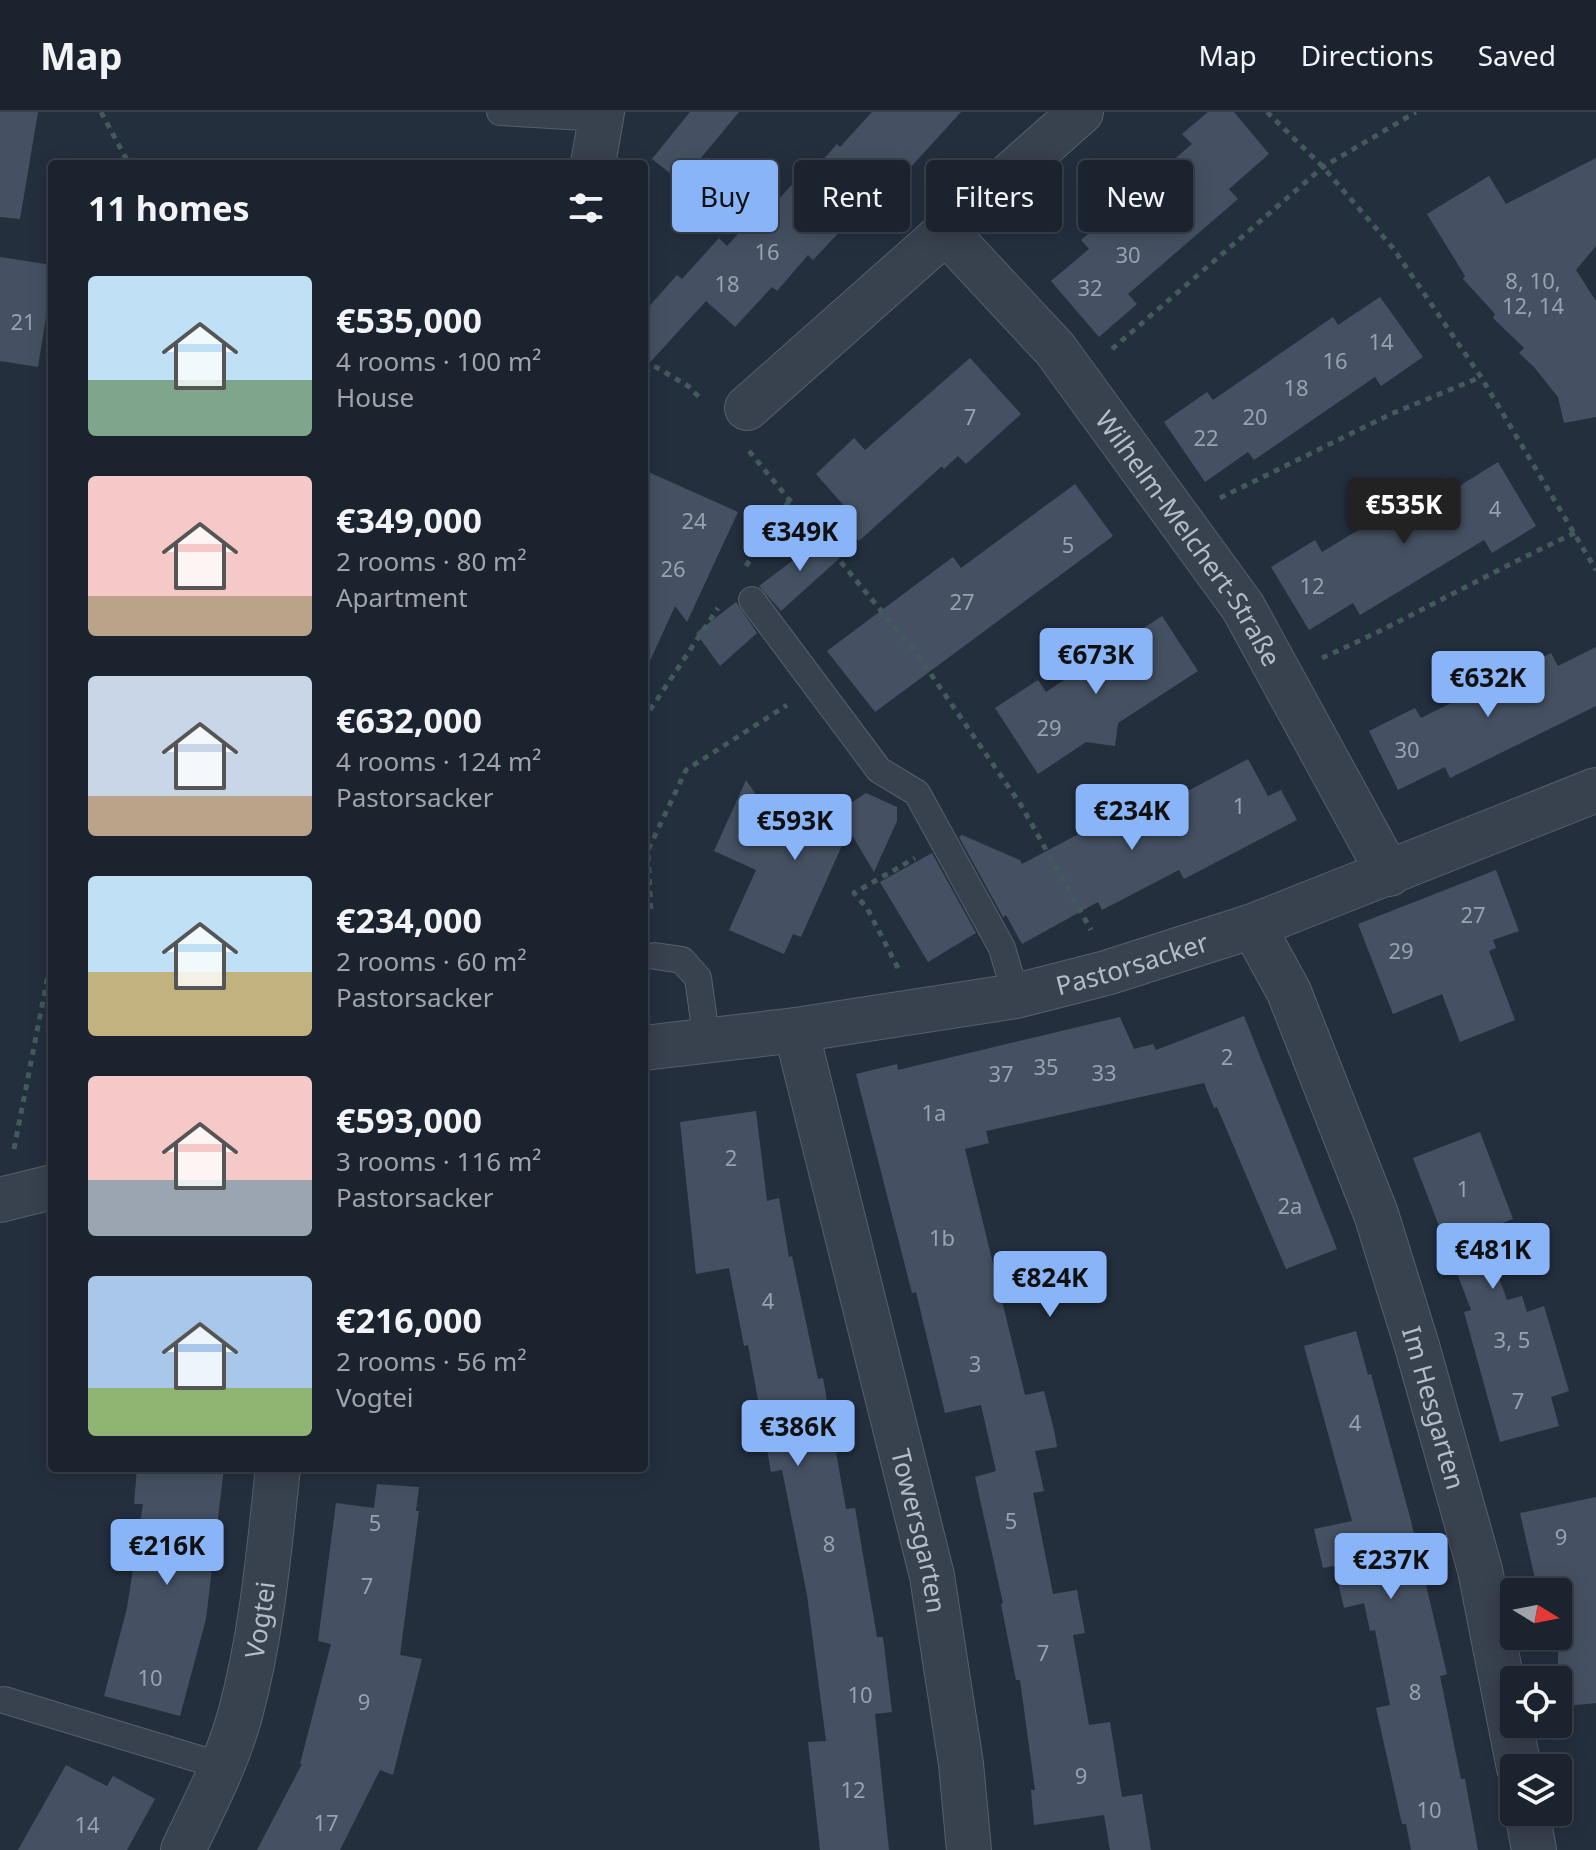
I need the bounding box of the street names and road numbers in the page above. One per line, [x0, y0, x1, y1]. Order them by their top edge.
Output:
street label: Wilhelm-Melchert-Straße [1088, 403, 1290, 673]
street label: Pastorsacker [1052, 923, 1213, 1003]
street label: Im Hesgarten [1394, 1322, 1474, 1493]
street label: Towersgarten [883, 1445, 955, 1615]
street label: Vogtei [235, 1579, 283, 1661]

